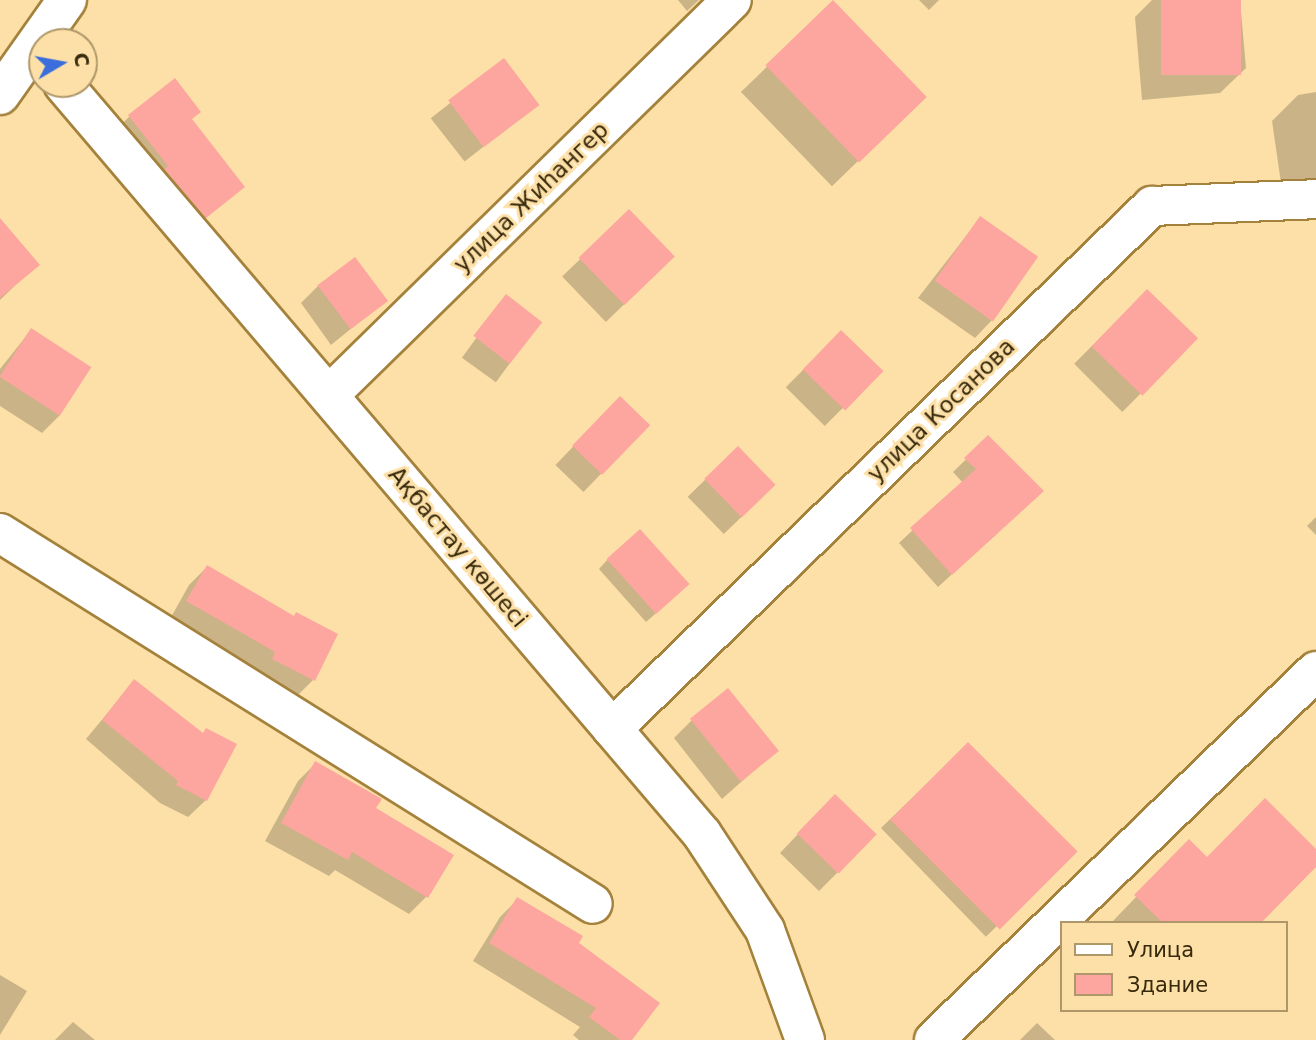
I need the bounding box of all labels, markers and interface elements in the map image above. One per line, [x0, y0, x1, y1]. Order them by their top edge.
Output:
north arrow [28, 28, 98, 98]
text: С [70, 51, 94, 68]
street label: улица Жиhангер [448, 116, 614, 278]
street label: улица Косанова [862, 333, 1020, 487]
street label: Ақбастау көшесі [383, 461, 533, 633]
legend [1060, 921, 1288, 1012]
text: Улица [1127, 938, 1194, 962]
text: Здание [1127, 973, 1208, 997]

